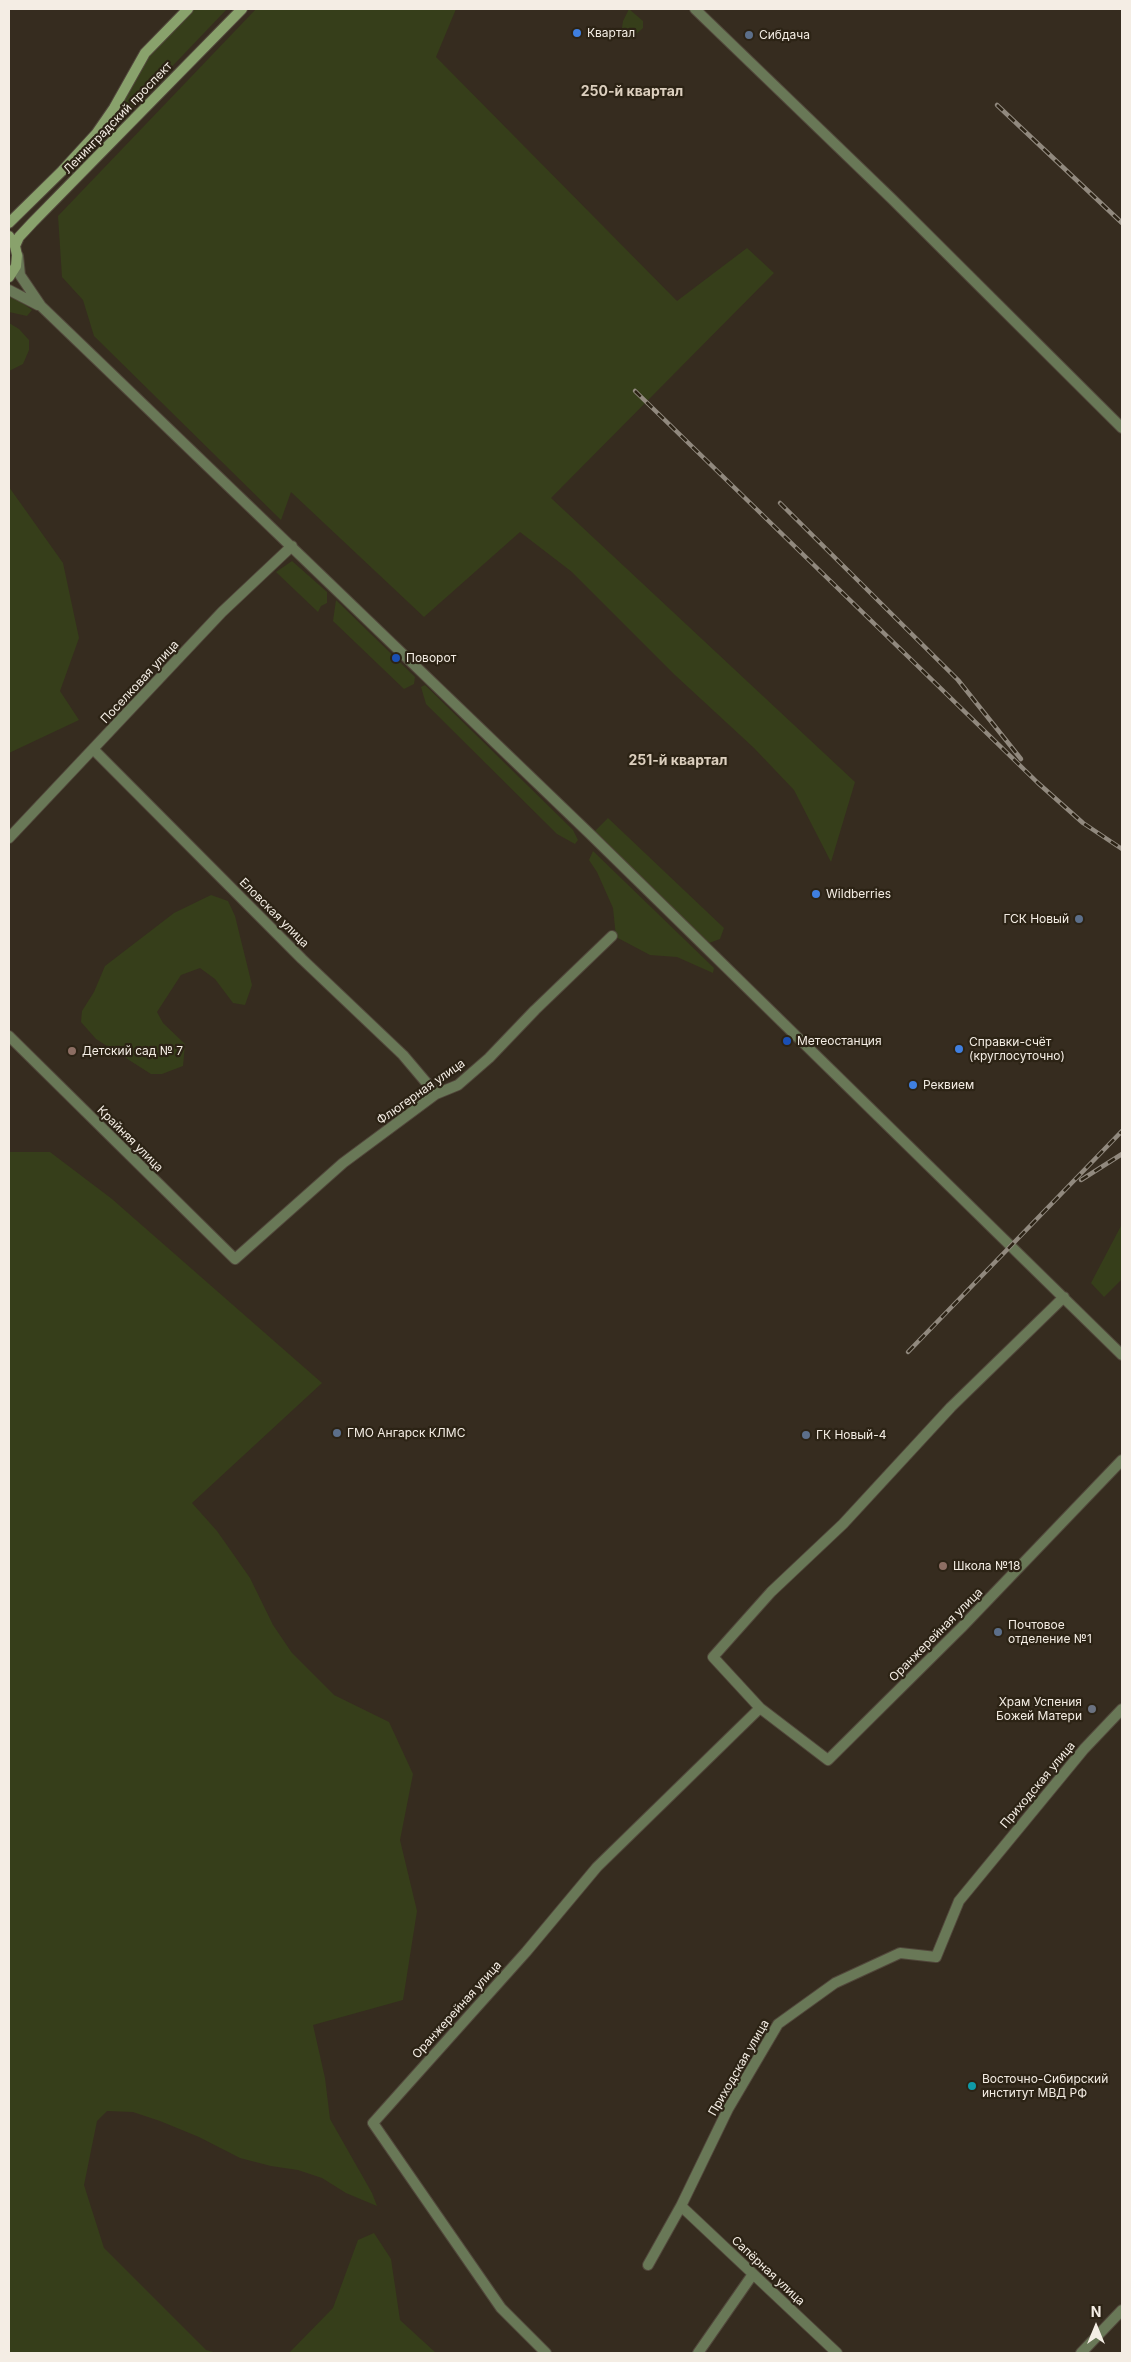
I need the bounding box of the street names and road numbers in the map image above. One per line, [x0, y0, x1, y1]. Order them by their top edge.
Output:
street label: Ленинградский проспект [61, 59, 175, 177]
street label: Поселковая улица [98, 638, 182, 726]
street label: Еловская улица [236, 875, 312, 951]
street label: Флюгерная улица [374, 1056, 468, 1128]
street label: Крайняя улица [94, 1103, 166, 1175]
street label: Оранжерейная улица [886, 1585, 986, 1685]
street label: Приходская улица [998, 1739, 1078, 1831]
street label: Оранжерейная улица [409, 1958, 505, 2062]
street label: Приходская улица [706, 2017, 772, 2119]
street label: Сапёрная улица [728, 2233, 808, 2309]

